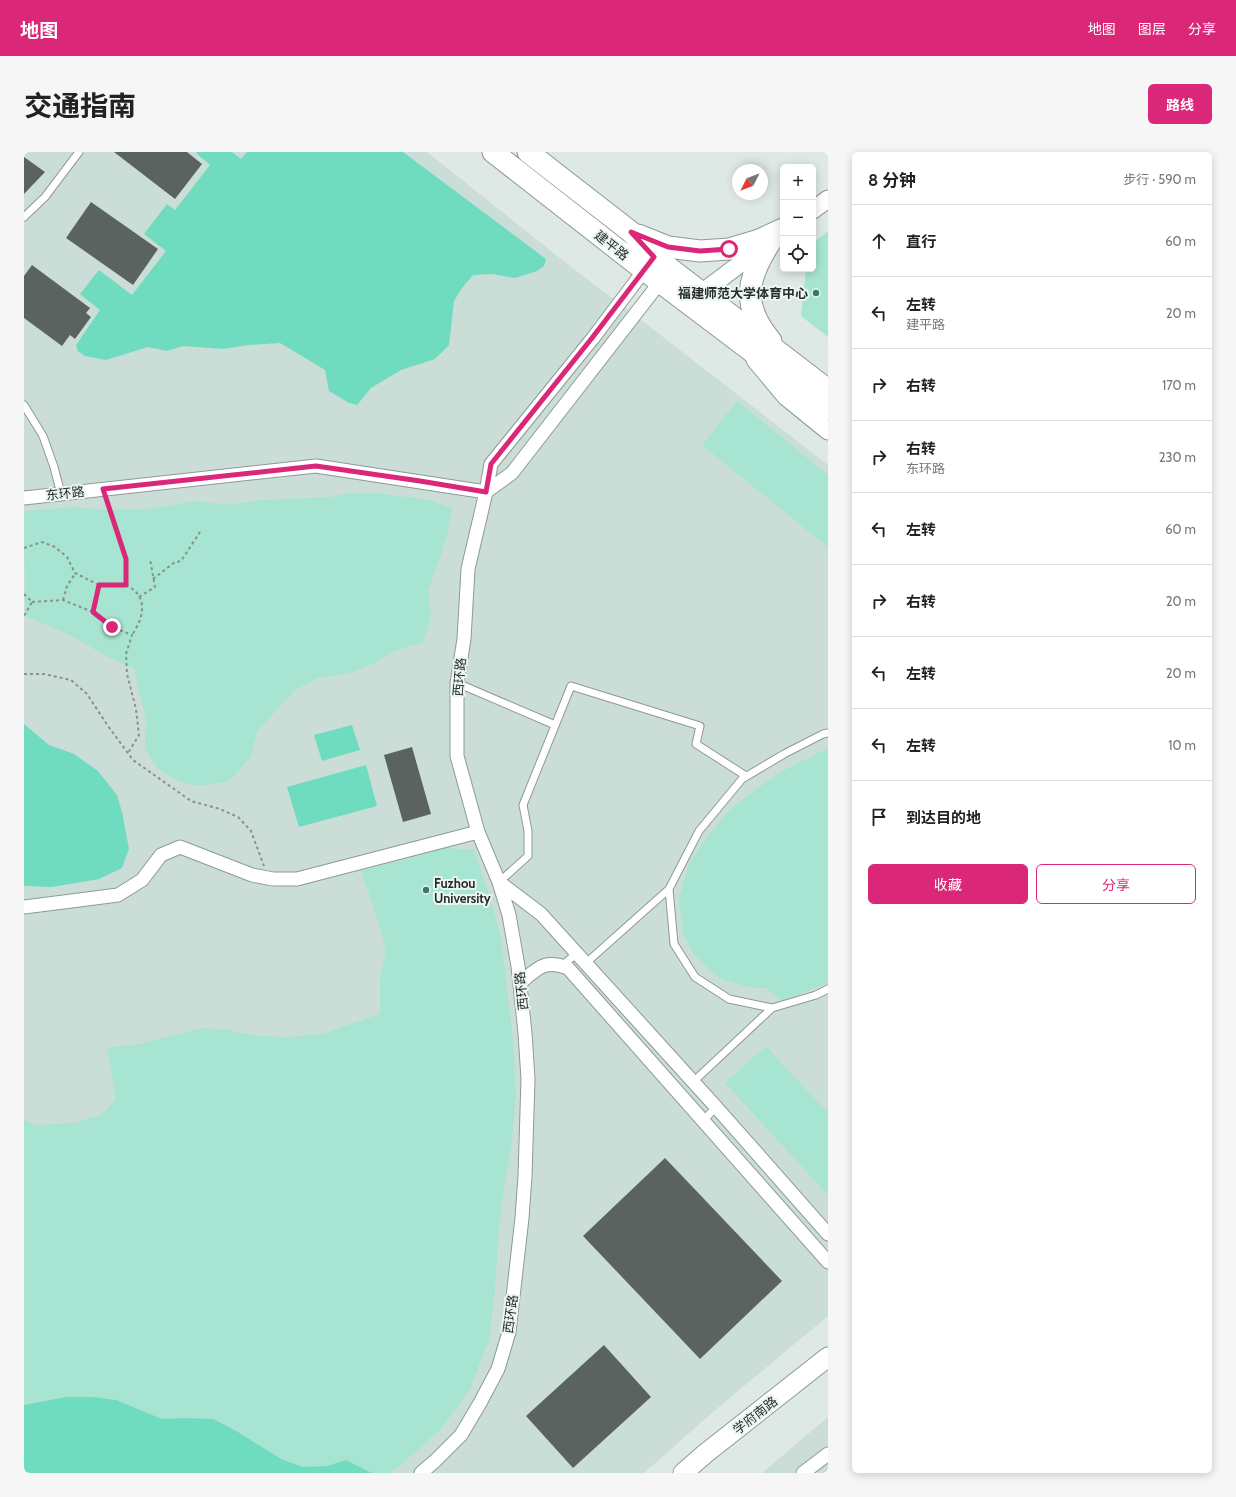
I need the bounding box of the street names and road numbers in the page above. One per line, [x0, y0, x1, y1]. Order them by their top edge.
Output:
street label: 建平路 [592, 227, 632, 263]
street label: 东环路 [45, 483, 85, 503]
street label: 西环路 [449, 657, 469, 697]
street label: 西环路 [511, 971, 531, 1011]
street label: 西环路 [499, 1294, 521, 1334]
street label: 学府南路 [730, 1393, 780, 1437]

